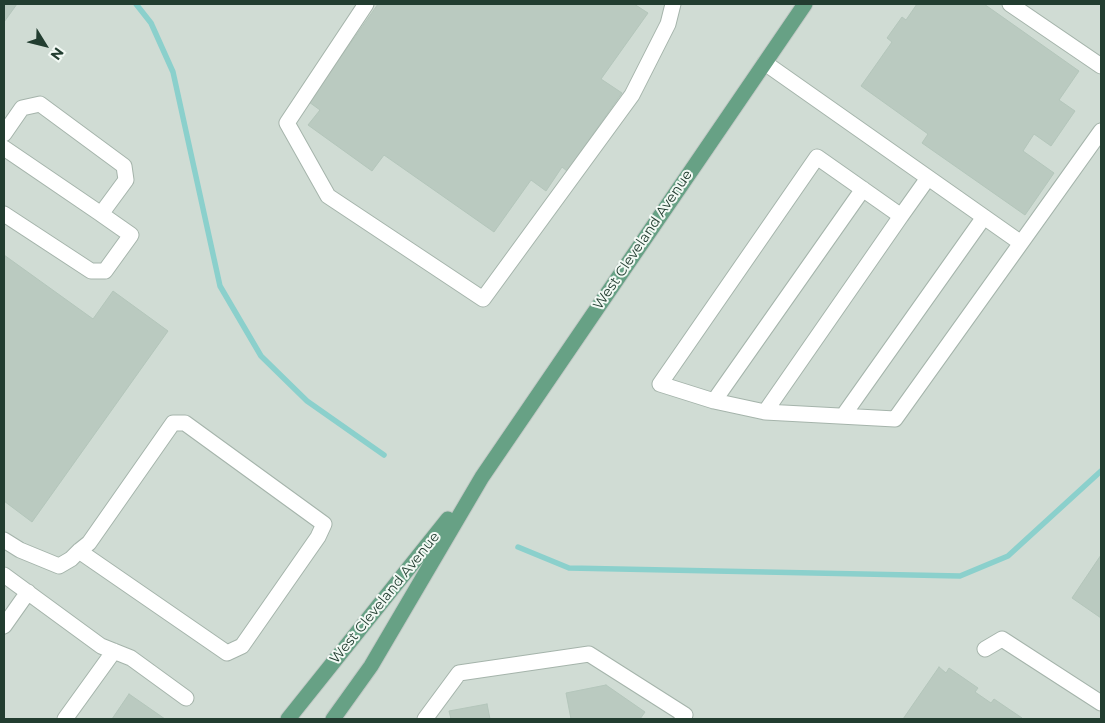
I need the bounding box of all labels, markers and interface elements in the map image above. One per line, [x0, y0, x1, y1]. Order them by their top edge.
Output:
north arrow [20, 20, 70, 70]
text: N [47, 44, 68, 64]
street label: West Cleveland Avenue [590, 167, 696, 313]
street label: West Cleveland Avenue [327, 529, 443, 667]

